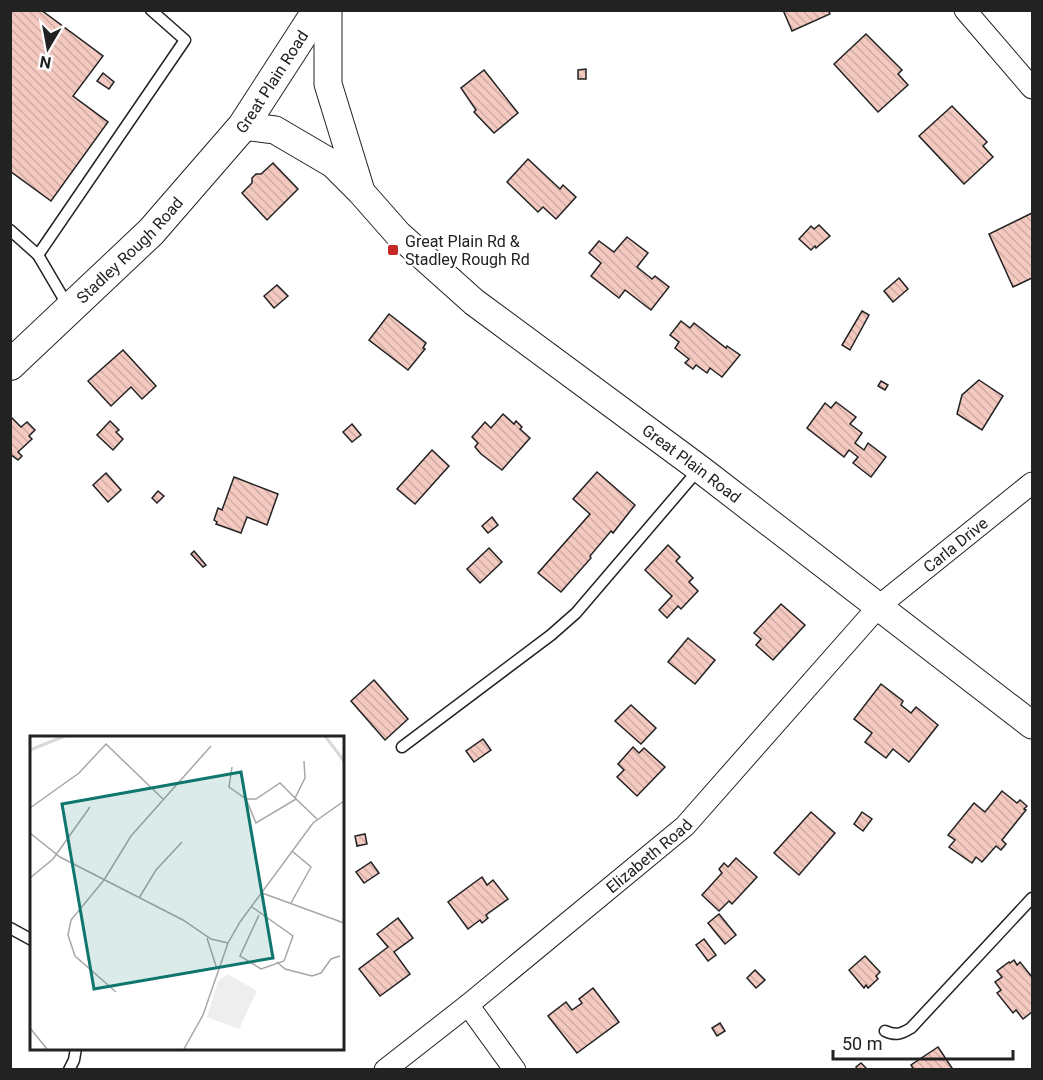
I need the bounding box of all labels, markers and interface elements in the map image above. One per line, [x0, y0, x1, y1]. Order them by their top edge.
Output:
north arrow [18, 18, 78, 78]
street label: Great Plain Road [232, 27, 312, 137]
text: N [38, 52, 53, 73]
street label: Stadley Rough Road [73, 193, 187, 307]
place label: Great Plain Rd & Stadley Rough Rd [405, 232, 530, 269]
marker: Great Plain Rd & Stadley Rough Rd [386, 243, 400, 257]
street label: Great Plain Road [638, 421, 745, 507]
street label: Carla Drive [920, 513, 992, 577]
inset map [30, 736, 344, 1050]
street label: Elizabeth Road [602, 815, 697, 897]
scale bar [833, 1023, 1013, 1061]
text: 50 m [842, 1033, 882, 1054]

